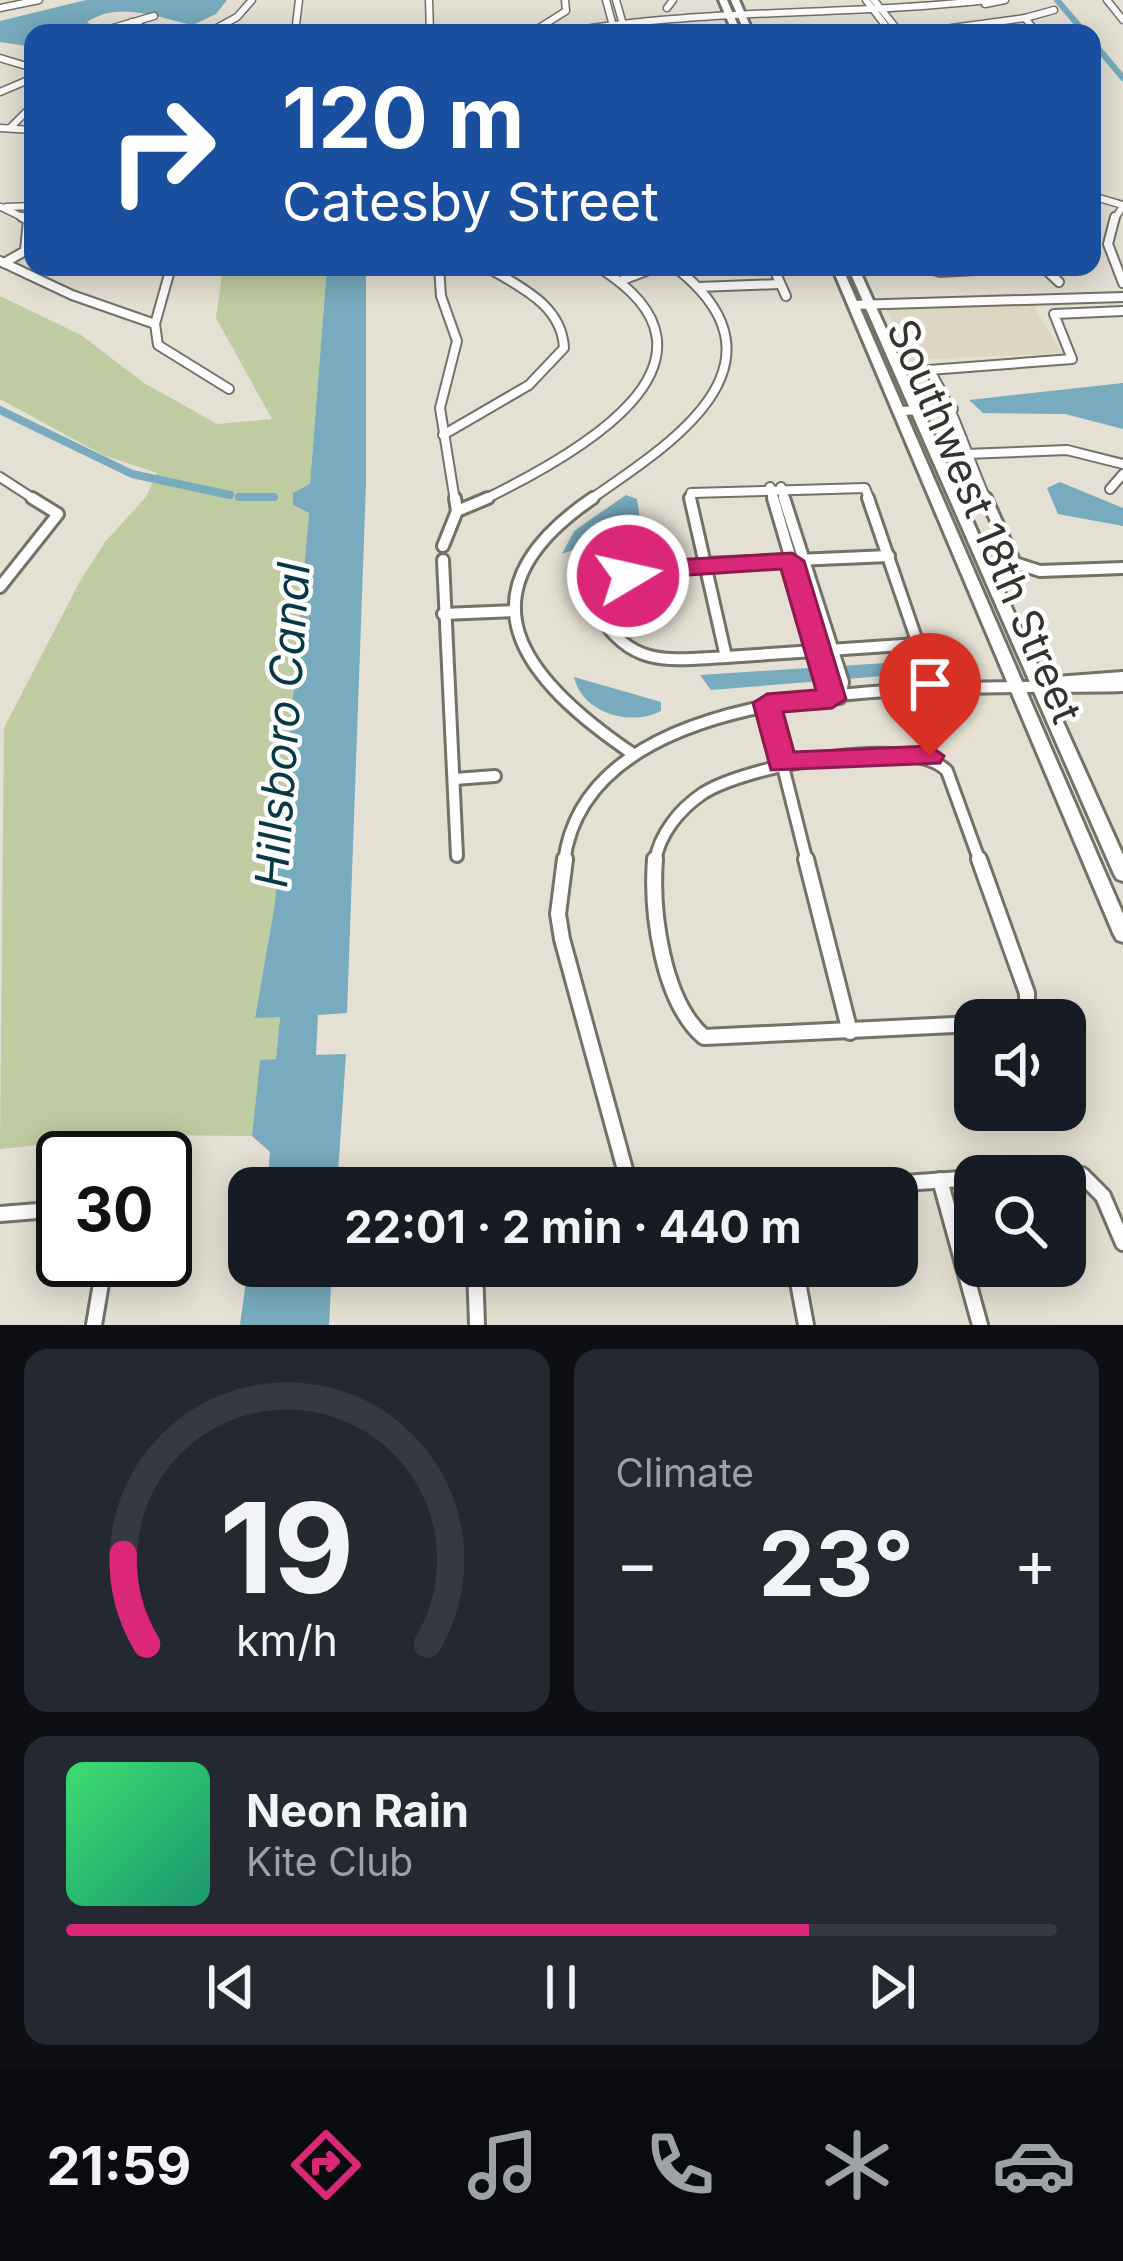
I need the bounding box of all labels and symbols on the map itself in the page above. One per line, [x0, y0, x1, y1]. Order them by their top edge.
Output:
street label: Southwest 18th Street [877, 312, 1093, 730]
position arrow [565, 513, 691, 639]
water label: Hillsboro Canal [243, 560, 321, 889]
pin [879, 633, 981, 756]
speed limit sign: 30 [36, 1131, 192, 1287]

